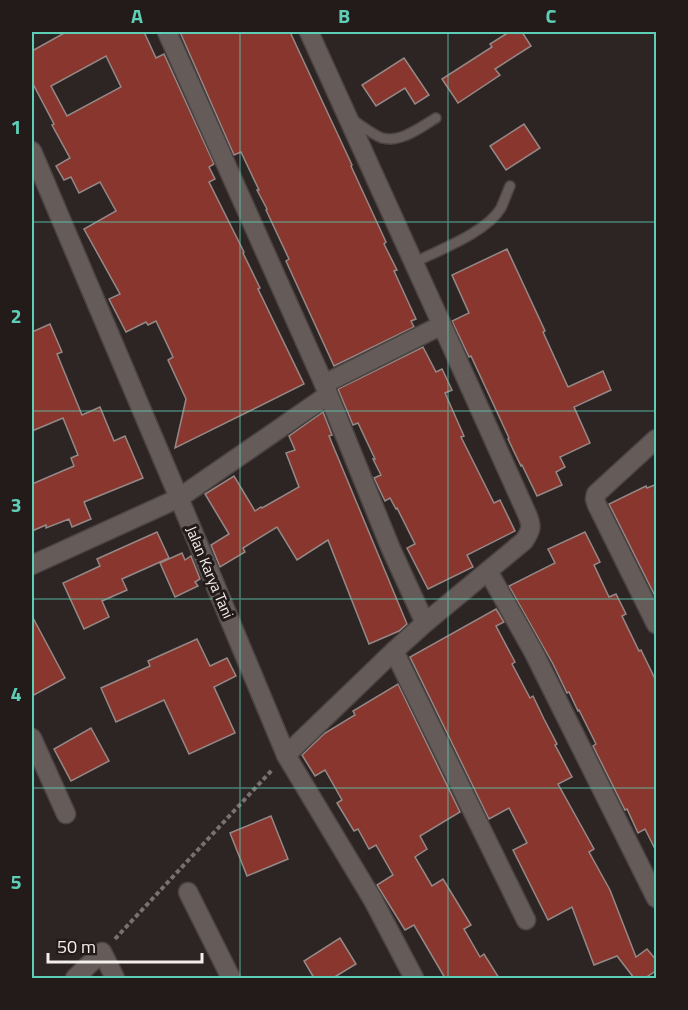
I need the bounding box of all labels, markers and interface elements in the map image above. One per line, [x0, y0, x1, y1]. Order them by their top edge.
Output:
text: A [131, 0, 143, 31]
text: B [338, 0, 350, 31]
text: C [546, 0, 557, 31]
text: 1 [10, 111, 22, 142]
text: 2 [10, 300, 22, 331]
text: 3 [10, 489, 22, 520]
street label: Jalan Karya Tani [180, 522, 240, 622]
text: 4 [10, 678, 22, 709]
text: 5 [10, 866, 22, 897]
scale bar [48, 926, 202, 964]
text: 50 m [57, 933, 96, 960]

